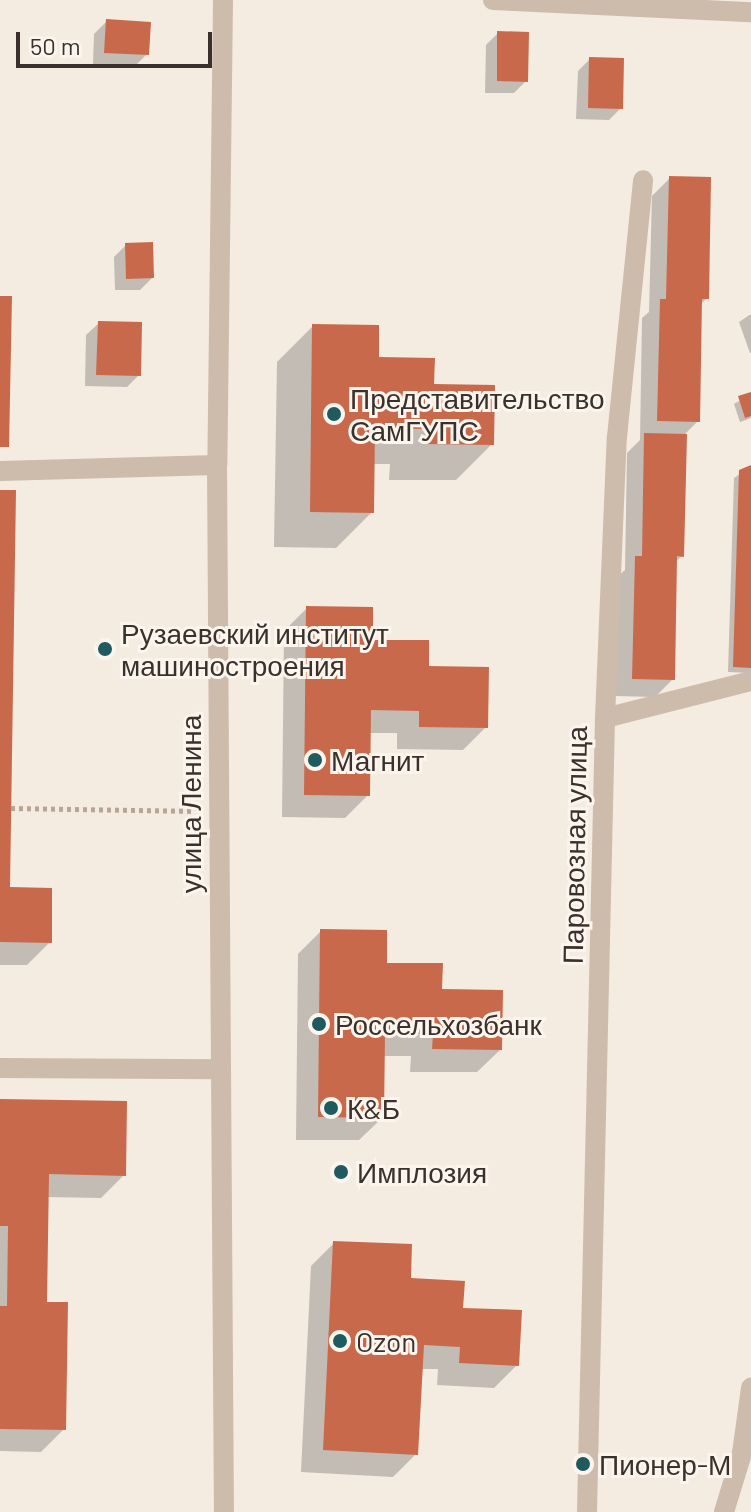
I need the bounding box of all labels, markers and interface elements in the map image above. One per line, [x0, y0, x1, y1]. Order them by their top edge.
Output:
scale bar [20, 16, 216, 66]
text: 50 m [30, 31, 81, 60]
place label: Представительство СамГУПС [350, 381, 605, 447]
marker: Представительство СамГУПС [325, 405, 343, 423]
place label: Рузаевский институт машиностроения [121, 616, 389, 682]
marker: Рузаевский институт машиностроения [96, 640, 114, 658]
street label: улица Ленина [173, 715, 207, 893]
street label: Паровозная улица [555, 726, 593, 964]
place label: Магнит [331, 743, 424, 777]
marker: Магнит [306, 751, 324, 769]
place label: Россельхозбанк [335, 1007, 542, 1041]
marker: Россельхозбанк [310, 1015, 328, 1033]
place label: К&Б [347, 1091, 400, 1125]
marker: К&Б [322, 1099, 340, 1117]
place label: Имплозия [357, 1155, 487, 1189]
marker: Имплозия [332, 1163, 350, 1181]
place label: Ozon [356, 1324, 416, 1358]
marker: Ozon [331, 1332, 349, 1350]
place label: Пионер-М [599, 1447, 731, 1481]
marker: Пионер-М [574, 1455, 592, 1473]

